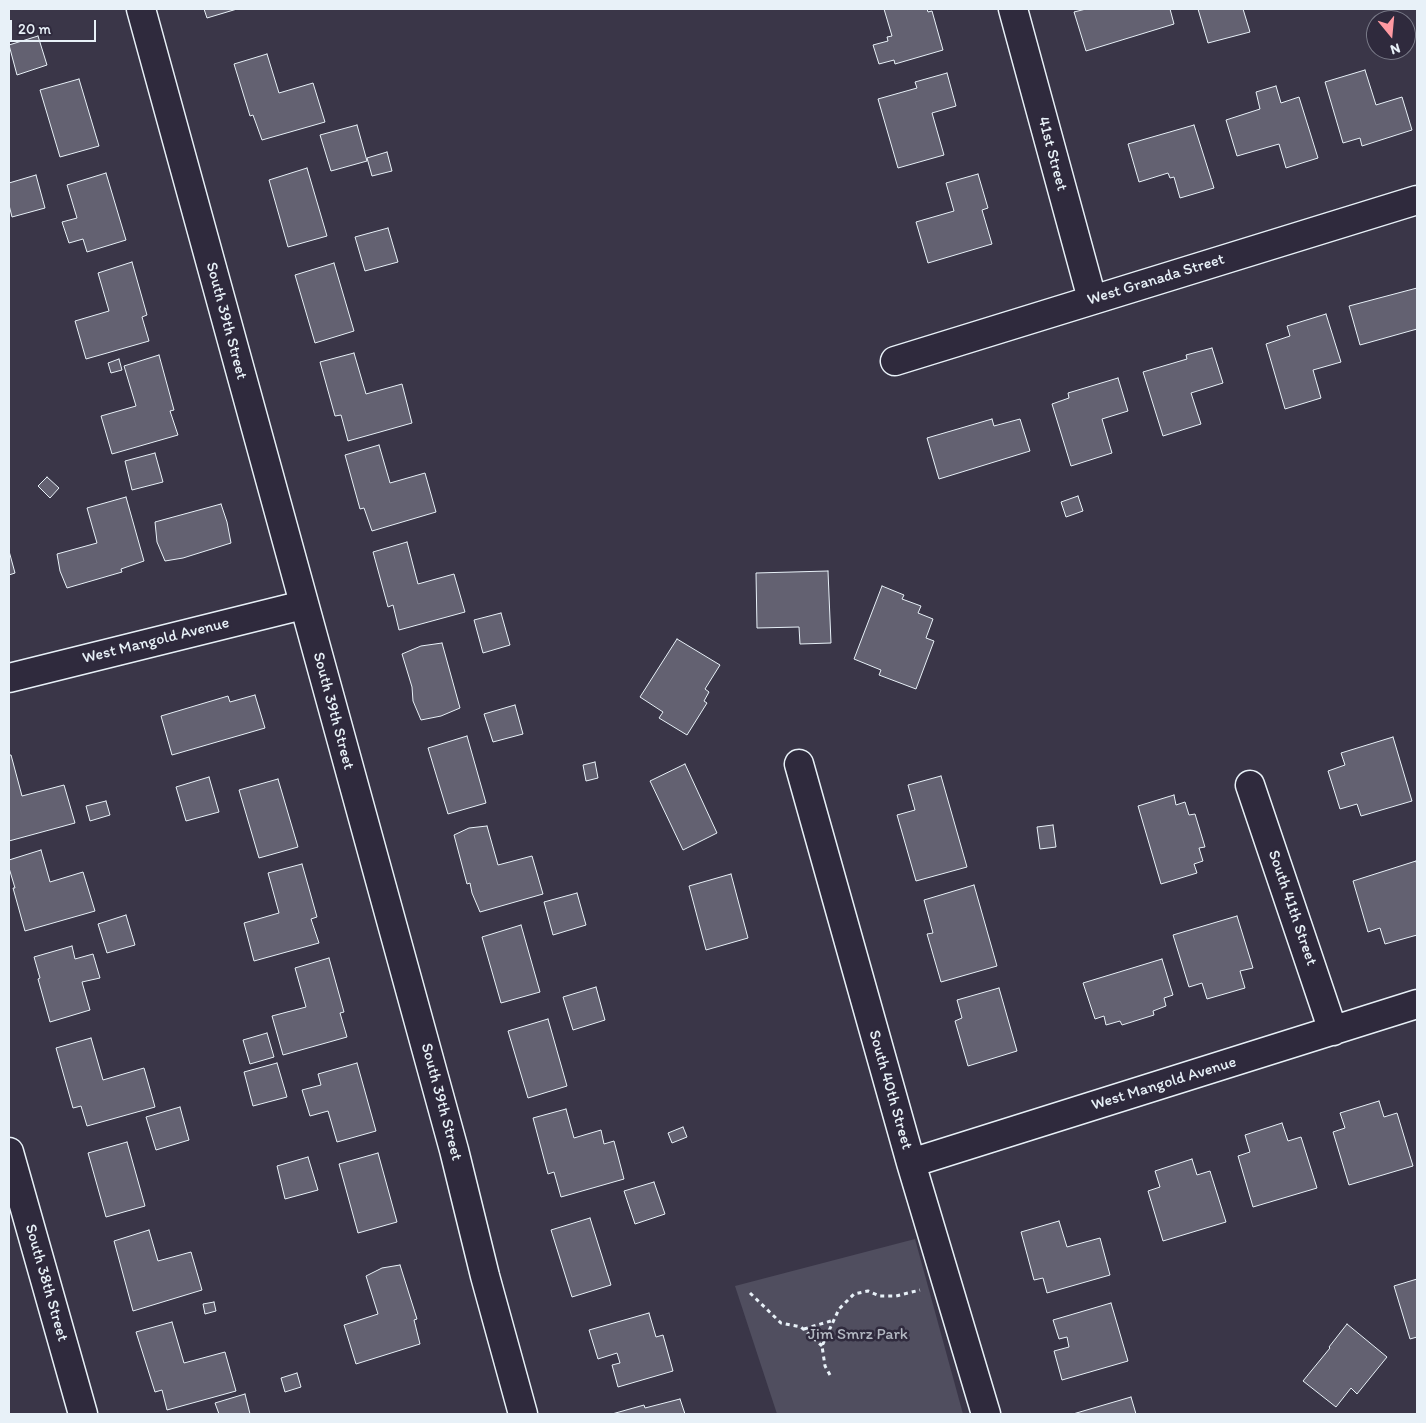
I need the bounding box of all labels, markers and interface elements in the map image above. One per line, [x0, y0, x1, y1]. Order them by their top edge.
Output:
scale bar [12, 10, 99, 42]
north arrow [1366, 10, 1416, 60]
text: 20 m [18, 20, 51, 38]
text: N [1388, 39, 1402, 58]
street label: 41st Street [1033, 115, 1071, 193]
street label: West Granada Street [1085, 250, 1227, 310]
street label: South 39th Street [201, 260, 251, 382]
street label: West Mangold Avenue [81, 613, 231, 669]
street label: South 39th Street [308, 650, 358, 772]
street label: South 41th Street [1263, 848, 1321, 968]
street label: South 40th Street [864, 1028, 916, 1152]
street label: South 39th Street [416, 1041, 466, 1163]
street label: West Mangold Avenue [1089, 1053, 1239, 1115]
street label: South 38th Street [20, 1222, 72, 1344]
park label: Jim Smrz Park [808, 1325, 908, 1345]

